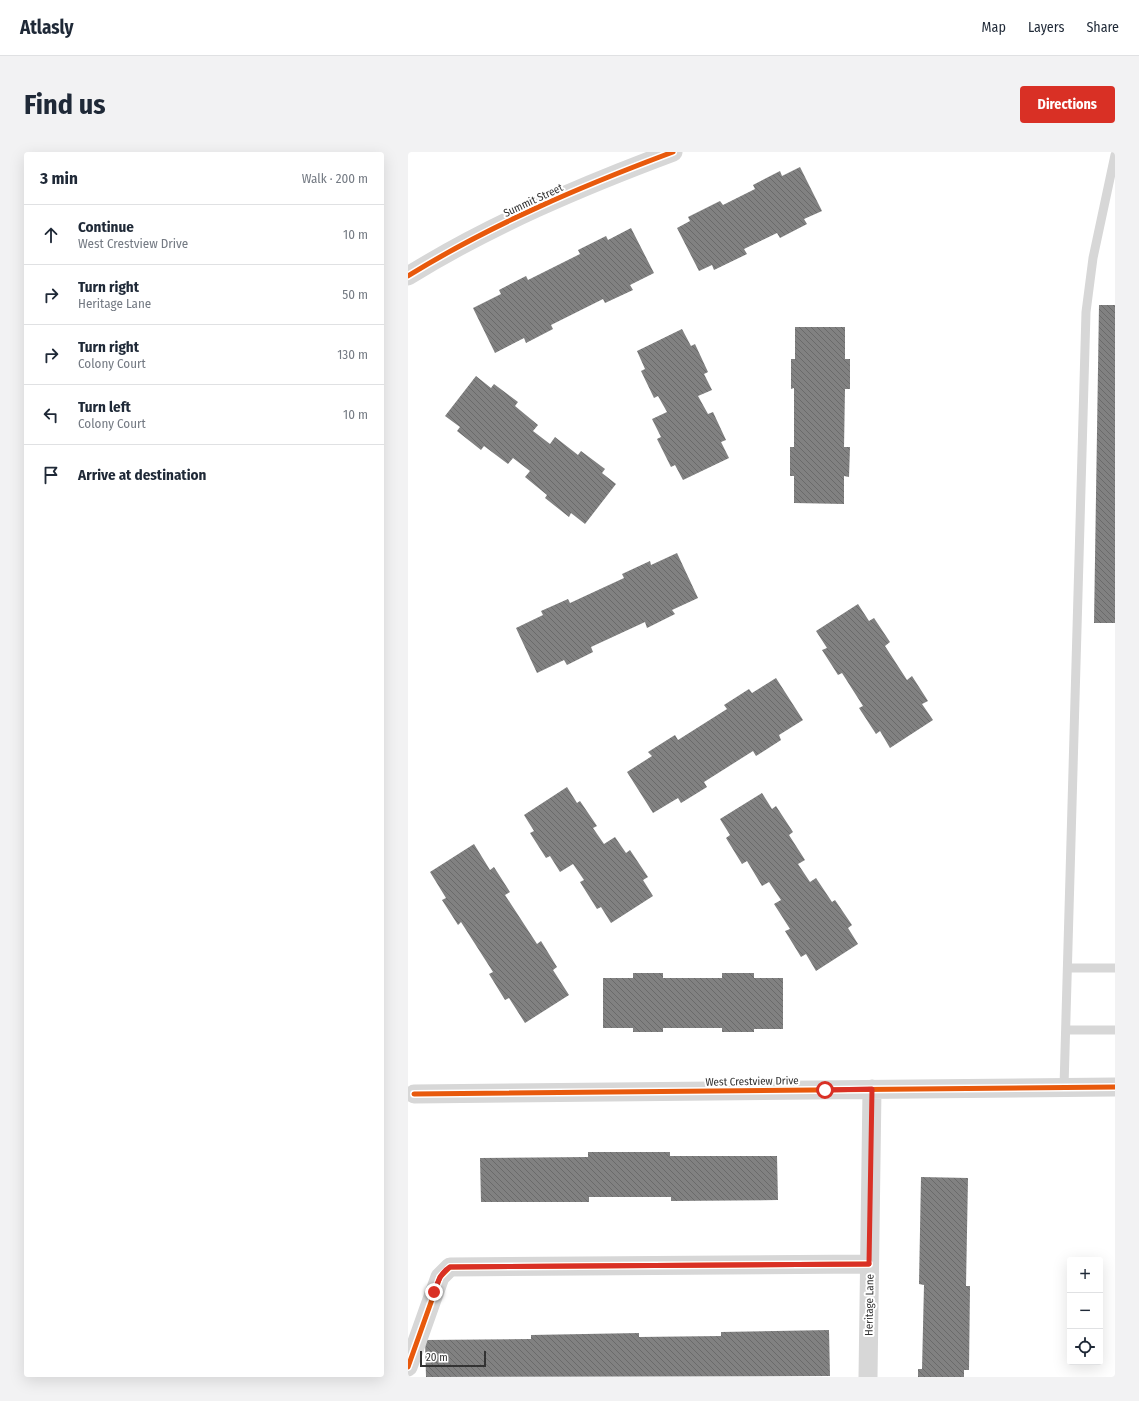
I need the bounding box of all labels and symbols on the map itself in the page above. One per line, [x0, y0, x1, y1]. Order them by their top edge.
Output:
street label: Summit Street [501, 181, 565, 220]
street label: West Crestview Drive [705, 1074, 799, 1089]
route start [816, 1081, 834, 1099]
street label: Heritage Lane [862, 1274, 877, 1336]
route end [425, 1283, 443, 1301]
scale bar [420, 1349, 486, 1368]

